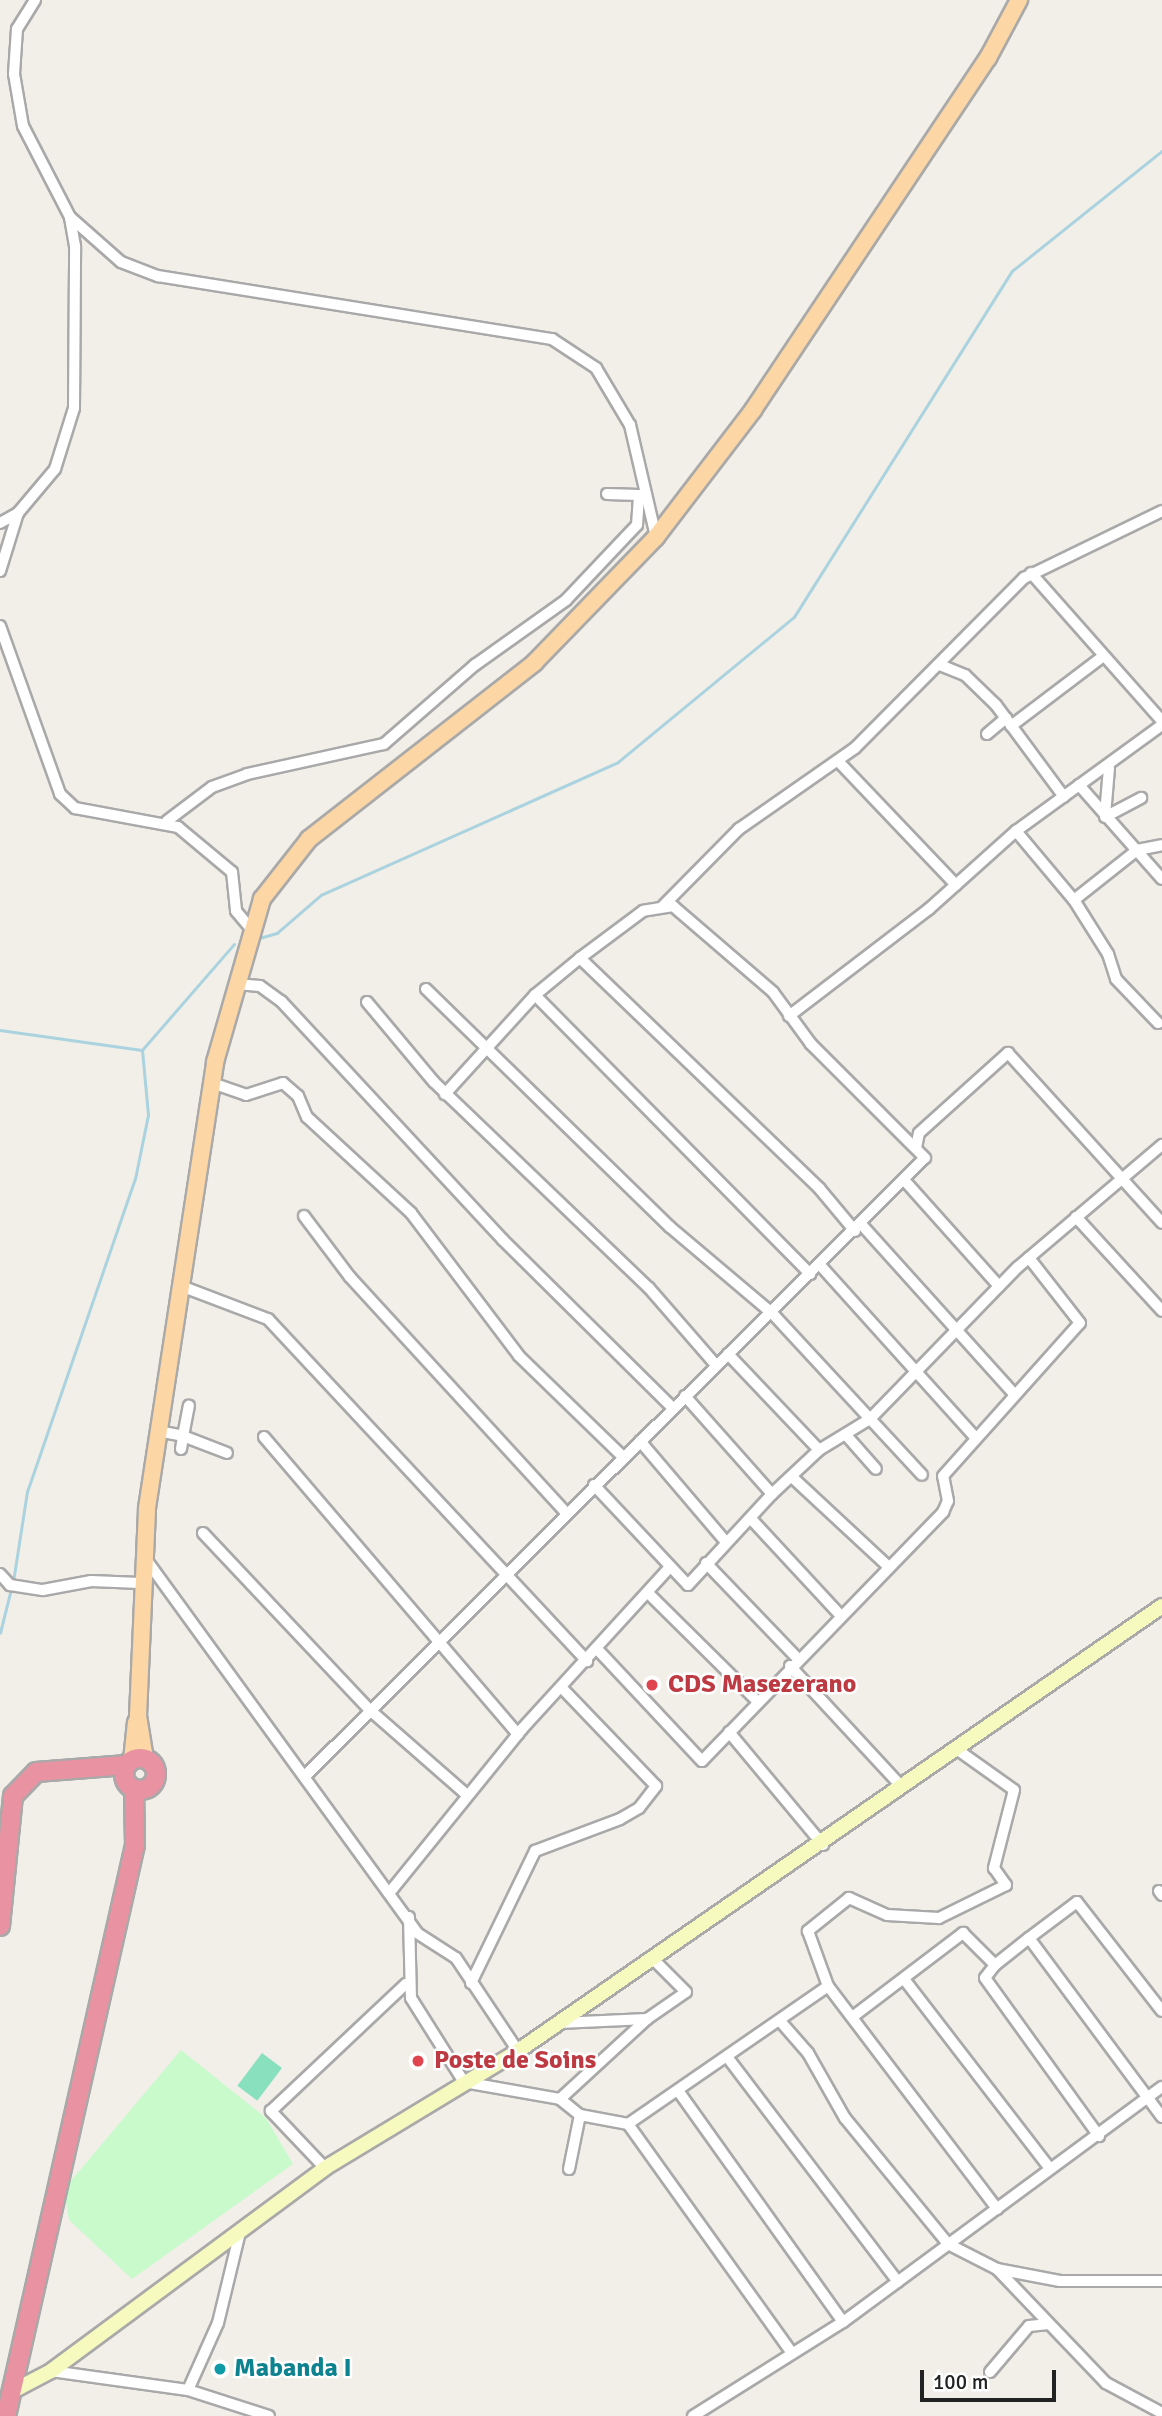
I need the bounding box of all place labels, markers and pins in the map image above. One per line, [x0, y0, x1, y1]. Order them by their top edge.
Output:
place label: CDS Masezerano [668, 1669, 856, 1701]
marker: CDS Masezerano [642, 1675, 662, 1695]
place label: Poste de Soins [434, 2045, 596, 2077]
marker: Poste de Soins [408, 2051, 428, 2071]
place label: Mabanda I [234, 2353, 352, 2385]
marker: Mabanda I [212, 2361, 228, 2377]

